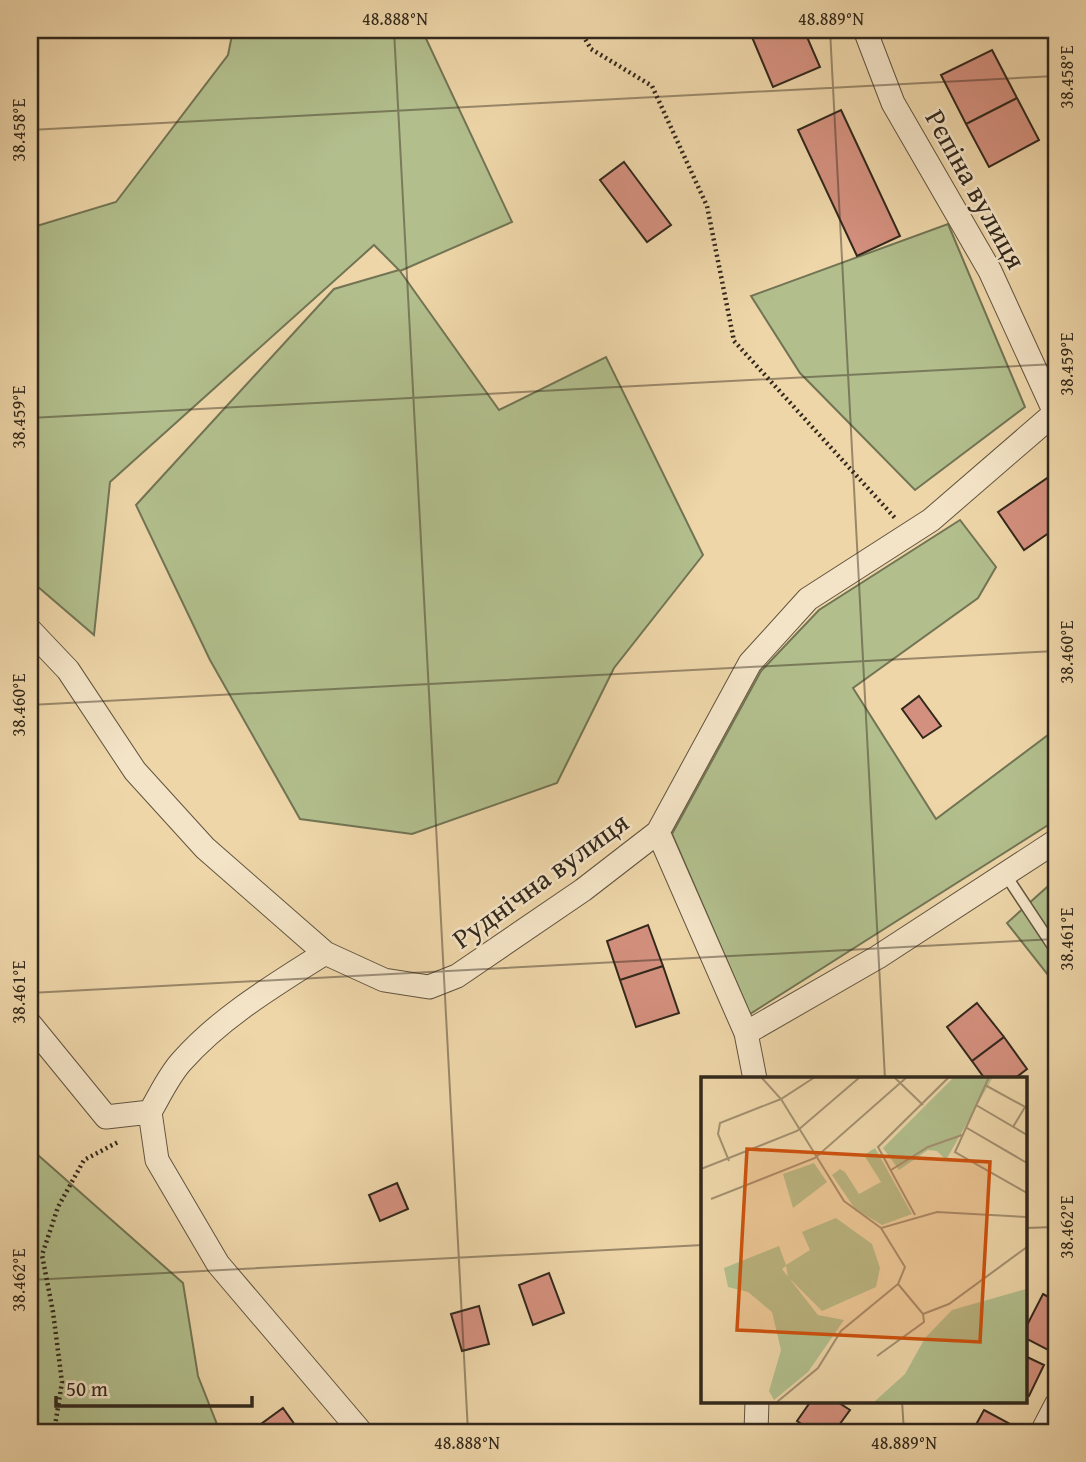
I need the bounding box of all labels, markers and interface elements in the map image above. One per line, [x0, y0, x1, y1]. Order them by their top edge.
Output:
text: 48.888°N [362, 5, 428, 32]
text: 48.889°N [798, 5, 864, 32]
text: 38.458°E [1053, 45, 1080, 109]
text: 38.458°E [5, 98, 32, 162]
street label: Рєпіна вулиця [916, 101, 1037, 276]
text: 38.459°E [1053, 332, 1080, 396]
text: 38.459°E [5, 385, 32, 449]
text: 38.460°E [1053, 620, 1080, 684]
text: 38.460°E [5, 673, 32, 737]
street label: Руднічна вулиця [443, 801, 636, 958]
text: 38.461°E [1053, 907, 1080, 971]
text: 38.461°E [5, 960, 32, 1024]
inset map [701, 1077, 1026, 1402]
text: 38.462°E [1053, 1195, 1080, 1259]
text: 38.462°E [5, 1248, 32, 1312]
scale bar [56, 1364, 252, 1408]
text: 50 m [66, 1373, 108, 1404]
text: 48.888°N [434, 1429, 500, 1456]
text: 48.889°N [871, 1429, 937, 1456]

